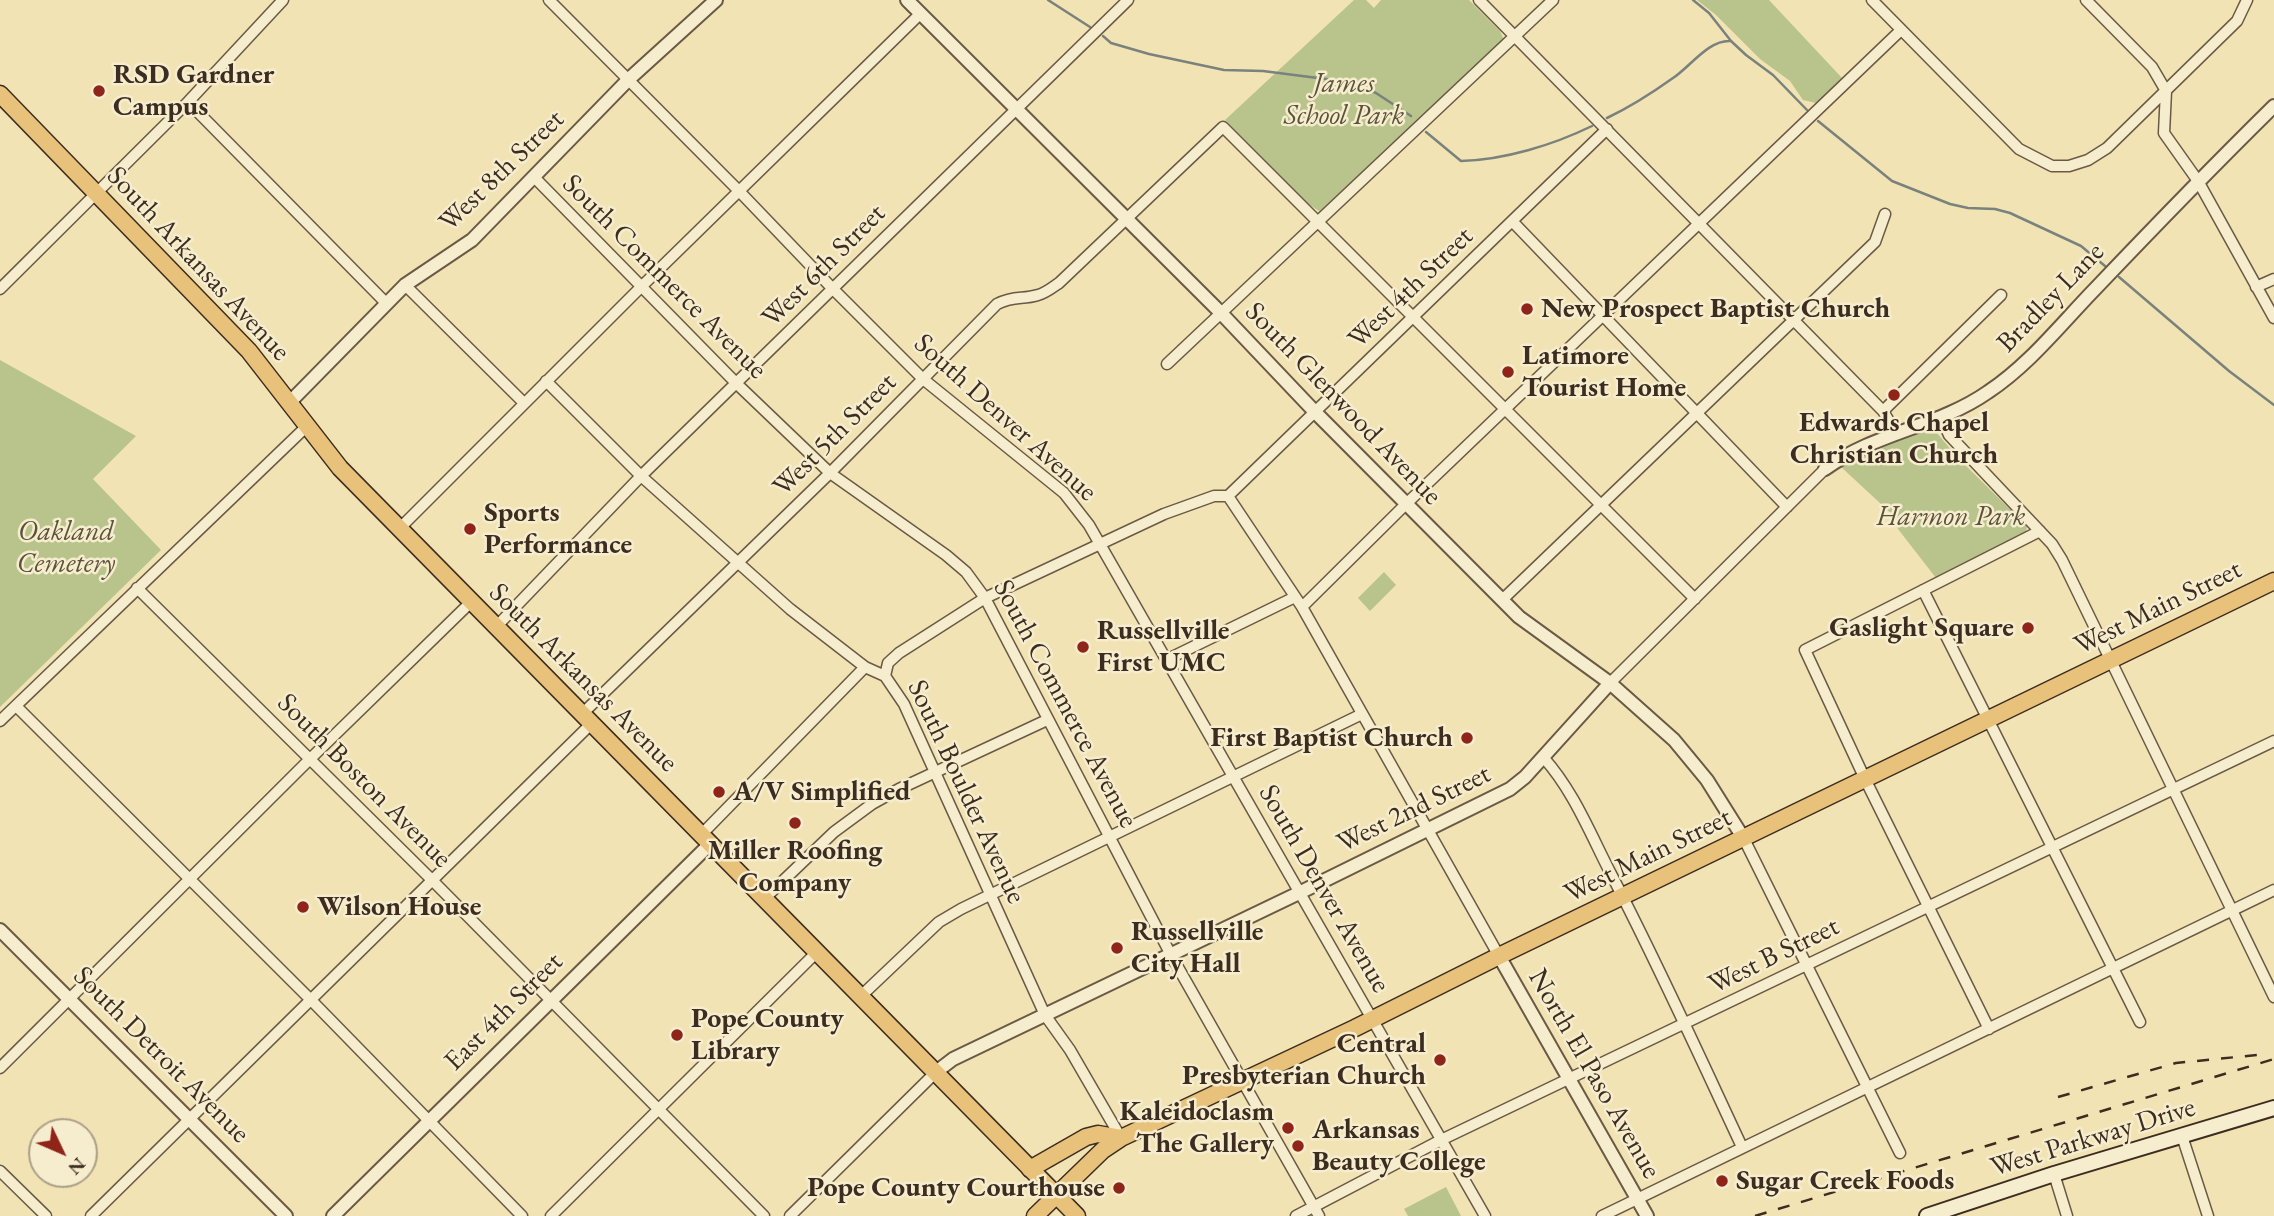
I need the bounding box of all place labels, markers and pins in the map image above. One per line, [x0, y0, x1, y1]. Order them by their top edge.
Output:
place label: RSD Gardner Campus [113, 58, 274, 124]
marker: RSD Gardner Campus [91, 83, 107, 99]
place label: New Prospect Baptist Church [1541, 292, 1890, 326]
marker: New Prospect Baptist Church [1519, 301, 1535, 317]
place label: Latimore Tourist Home [1522, 339, 1686, 405]
marker: Latimore Tourist Home [1500, 364, 1516, 380]
marker: Edwards Chapel Christian Church [1886, 387, 1902, 403]
place label: Edwards Chapel Christian Church [1790, 406, 1998, 472]
place label: Sports Performance [484, 496, 632, 562]
marker: Sports Performance [462, 521, 478, 537]
place label: Gaslight Square [1829, 611, 2014, 645]
place label: Russellville First UMC [1097, 614, 1230, 680]
marker: Gaslight Square [2020, 620, 2036, 636]
marker: Russellville First UMC [1075, 639, 1091, 655]
place label: First Baptist Church [1211, 721, 1453, 755]
marker: First Baptist Church [1459, 730, 1475, 746]
place label: A/V Simplified [733, 775, 911, 809]
marker: A/V Simplified [711, 784, 727, 800]
marker: Miller Roofing Company [787, 815, 803, 831]
place label: Miller Roofing Company [707, 834, 883, 900]
place label: Wilson House [317, 890, 481, 924]
marker: Wilson House [295, 899, 311, 915]
place label: Russellville City Hall [1131, 915, 1264, 981]
marker: Russellville City Hall [1109, 940, 1125, 956]
place label: Pope County Library [691, 1002, 844, 1068]
marker: Pope County Library [669, 1027, 685, 1043]
place label: Central Presbyterian Church [1182, 1027, 1426, 1093]
marker: Central Presbyterian Church [1432, 1052, 1448, 1068]
place label: Kaleidoclasm The Gallery [1120, 1095, 1274, 1161]
place label: Arkansas Beauty College [1312, 1113, 1486, 1179]
marker: Kaleidoclasm The Gallery [1280, 1120, 1296, 1136]
marker: Arkansas Beauty College [1290, 1138, 1306, 1154]
place label: Sugar Creek Foods [1736, 1164, 1954, 1198]
place label: Pope County Courthouse [807, 1171, 1105, 1205]
marker: Sugar Creek Foods [1714, 1173, 1730, 1189]
marker: Pope County Courthouse [1111, 1180, 1127, 1196]

